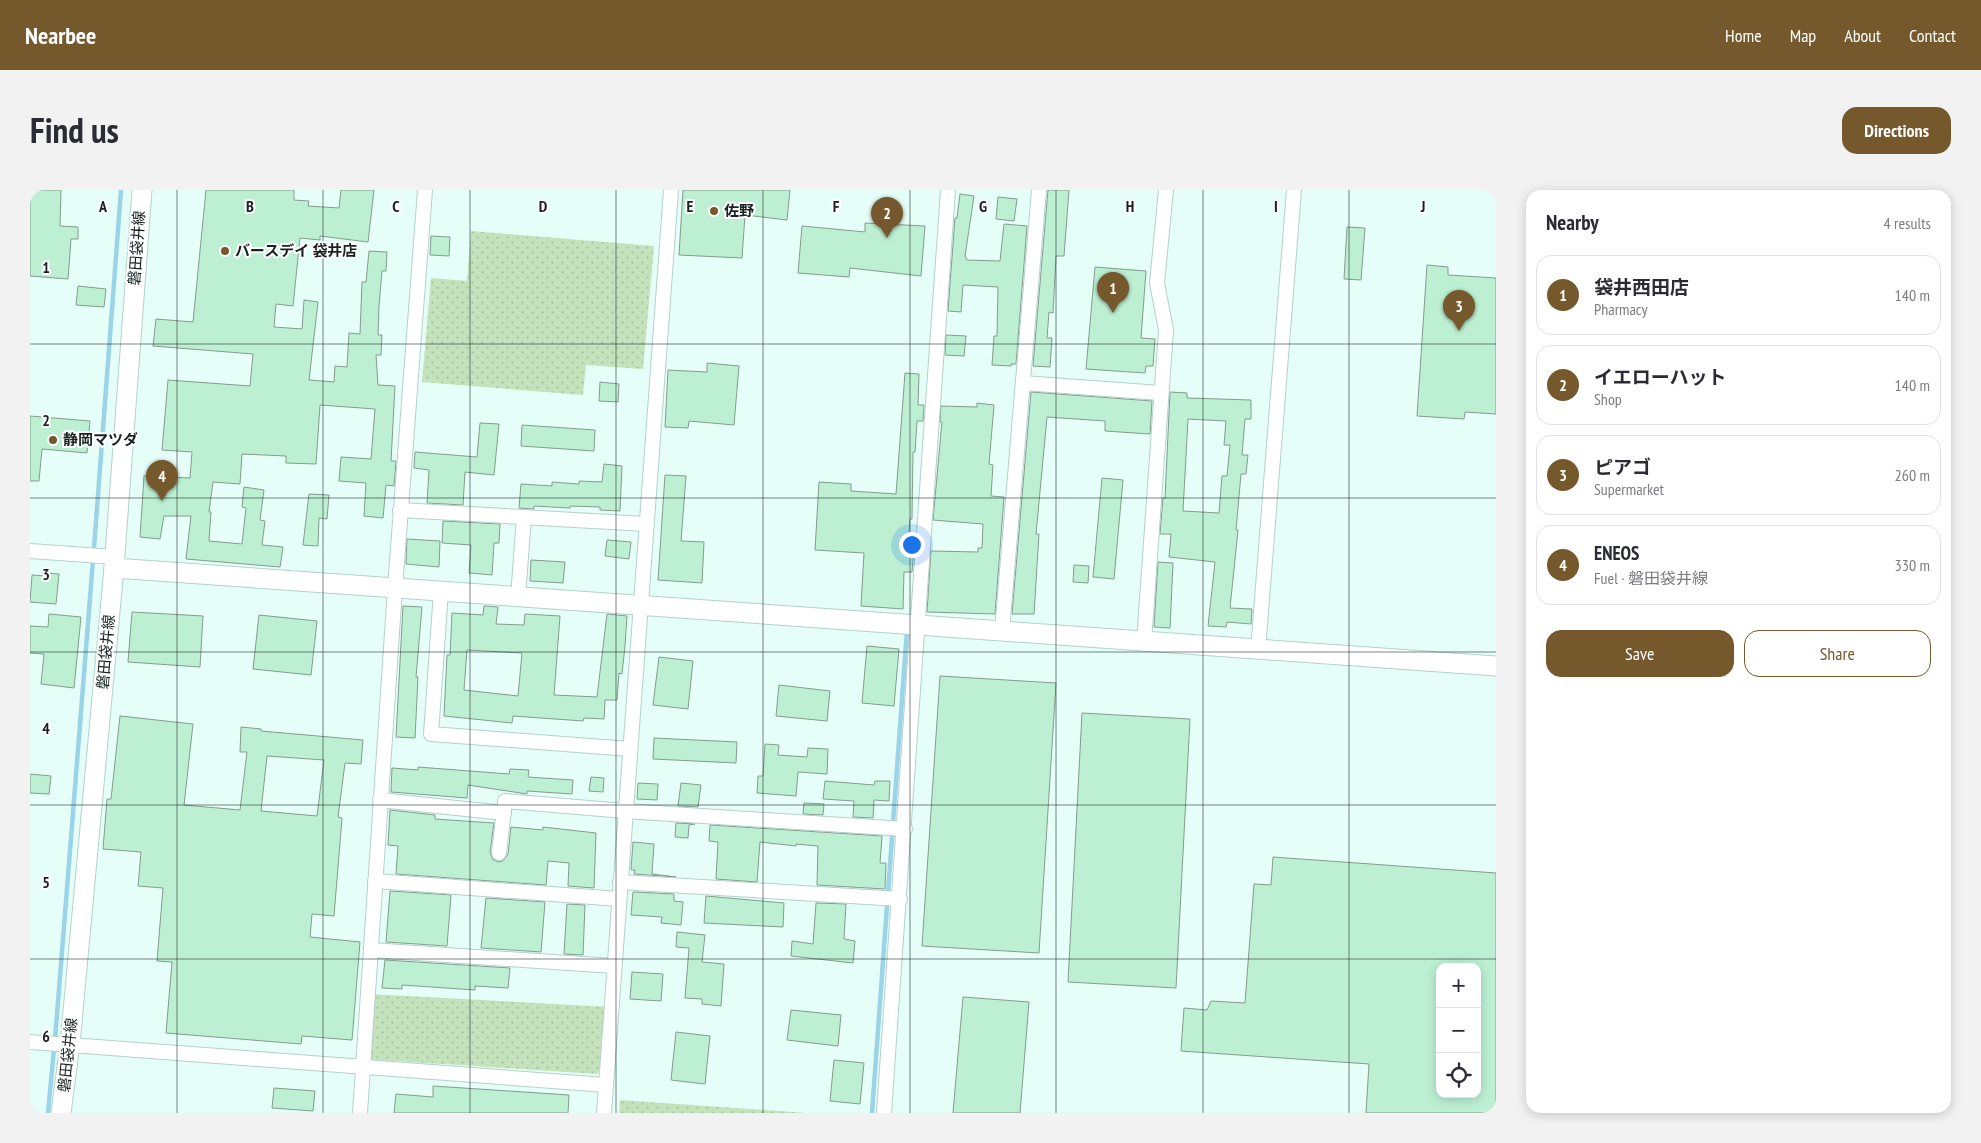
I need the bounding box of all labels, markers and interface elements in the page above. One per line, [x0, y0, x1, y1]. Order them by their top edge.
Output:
text: Nearbee [25, 20, 96, 51]
text: Home [1725, 24, 1762, 47]
text: Map [1790, 24, 1816, 47]
text: About [1844, 24, 1881, 47]
text: Contact [1909, 24, 1956, 47]
text: Find us [30, 107, 119, 153]
button: Directions [1842, 107, 1951, 154]
text: A [98, 196, 108, 216]
text: B [246, 196, 254, 216]
text: C [392, 196, 400, 216]
text: D [539, 196, 548, 216]
text: E [687, 196, 694, 216]
text: F [833, 196, 840, 216]
text: G [979, 196, 987, 216]
text: H [1126, 196, 1134, 216]
text: I [1274, 196, 1278, 216]
text: J [1420, 196, 1425, 216]
pin: 2 [871, 197, 903, 238]
place label: 佐野 [724, 201, 754, 220]
marker: 佐野 [708, 205, 720, 217]
text: Nearby [1546, 209, 1599, 236]
street label: 磐田袋井線 [124, 210, 149, 286]
text: 4 results [1884, 213, 1931, 233]
place label: バースデイ 袋井店 [235, 241, 357, 260]
marker: バースデイ 袋井店 [219, 245, 231, 257]
text: 1 [42, 257, 50, 277]
pin: 1 [1097, 272, 1129, 313]
text: 袋井西田店 [1594, 275, 1689, 299]
text: 1 [1559, 285, 1567, 305]
text: 140 m [1895, 285, 1930, 305]
pin: 3 [1443, 290, 1475, 331]
text: Pharmacy [1594, 299, 1647, 319]
text: イエローハット [1594, 365, 1726, 389]
text: 2 [1559, 375, 1567, 395]
text: 140 m [1895, 375, 1930, 395]
text: Shop [1594, 389, 1622, 409]
text: 2 [42, 410, 50, 430]
place label: 静岡マツダ [63, 430, 138, 449]
marker: 静岡マツダ [47, 434, 59, 446]
text: ピアゴ [1594, 455, 1651, 479]
pin: 4 [146, 460, 178, 501]
text: 3 [1559, 465, 1567, 485]
text: 260 m [1895, 465, 1930, 485]
text: Supermarket [1594, 479, 1664, 499]
your location [899, 532, 925, 558]
text: ENEOS [1594, 541, 1639, 565]
text: 4 [1559, 555, 1567, 575]
text: 330 m [1895, 555, 1930, 575]
text: 3 [42, 564, 50, 584]
text: Fuel · 磐田袋井線 [1594, 568, 1708, 588]
street label: 磐田袋井線 [93, 614, 118, 690]
button: Save [1546, 630, 1734, 677]
button: Share [1744, 630, 1931, 677]
text: 4 [42, 718, 50, 738]
text: 5 [42, 872, 50, 892]
map controls [1436, 963, 1481, 1098]
button: + [1436, 963, 1481, 1008]
button: − [1436, 1008, 1481, 1053]
street label: 磐田袋井線 [54, 1017, 81, 1093]
text: 6 [42, 1026, 50, 1046]
button: locate [1436, 1053, 1481, 1098]

